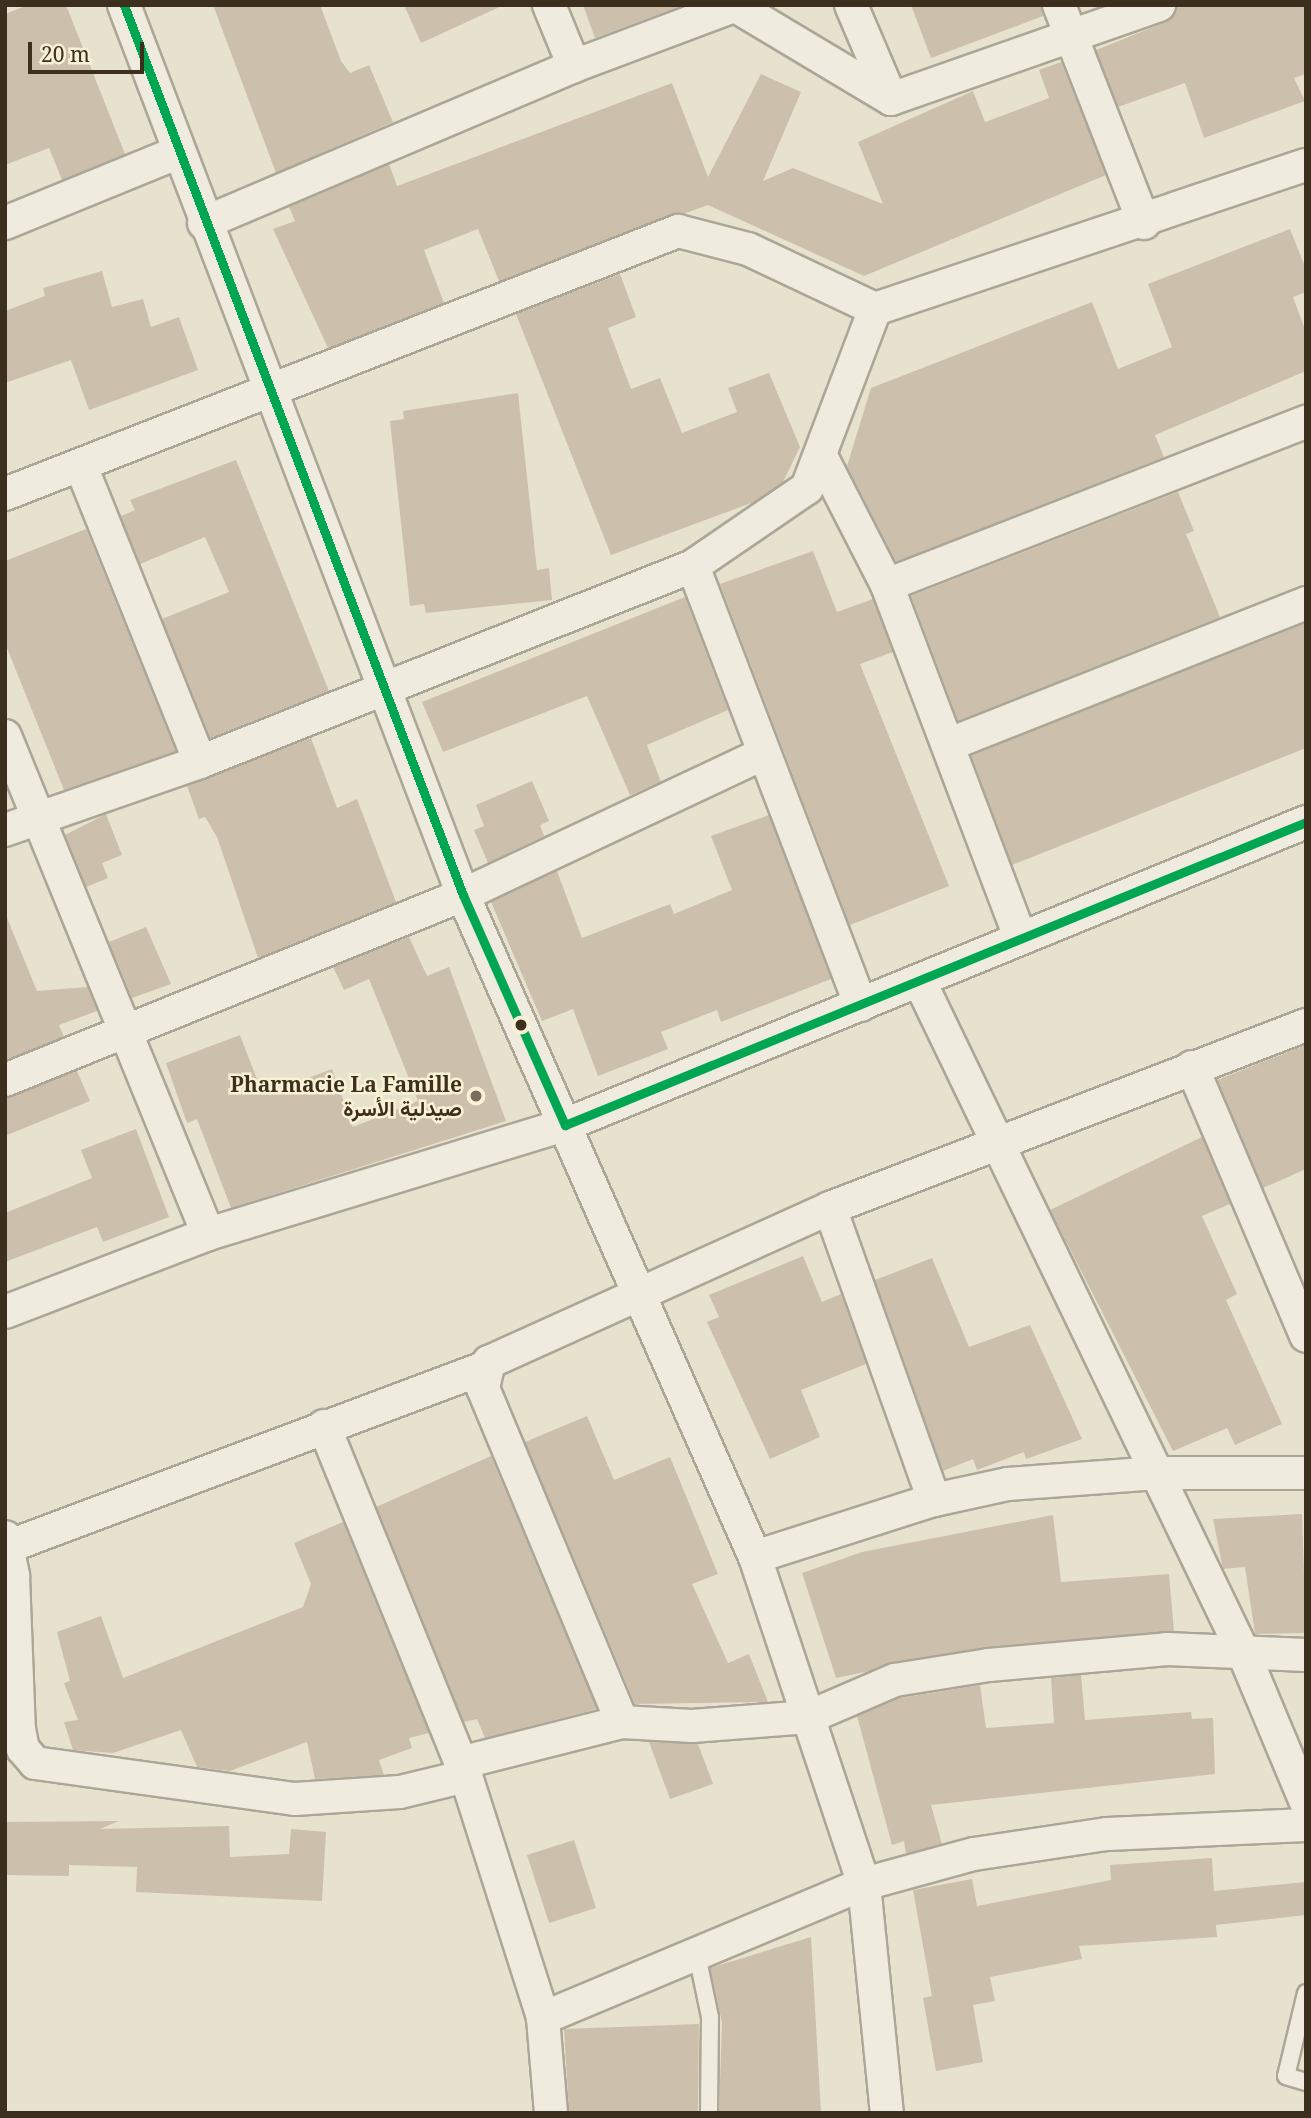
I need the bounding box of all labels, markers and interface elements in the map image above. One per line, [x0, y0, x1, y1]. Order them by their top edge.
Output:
scale bar [32, 28, 147, 72]
text: 20 m [41, 40, 90, 68]
unlabelled marker [514, 1018, 528, 1032]
place label: Pharmacie La Famille صيدلية الأسرة [230, 1071, 462, 1121]
marker: Pharmacie La Famille صيدلية الأسرة [468, 1088, 484, 1104]

